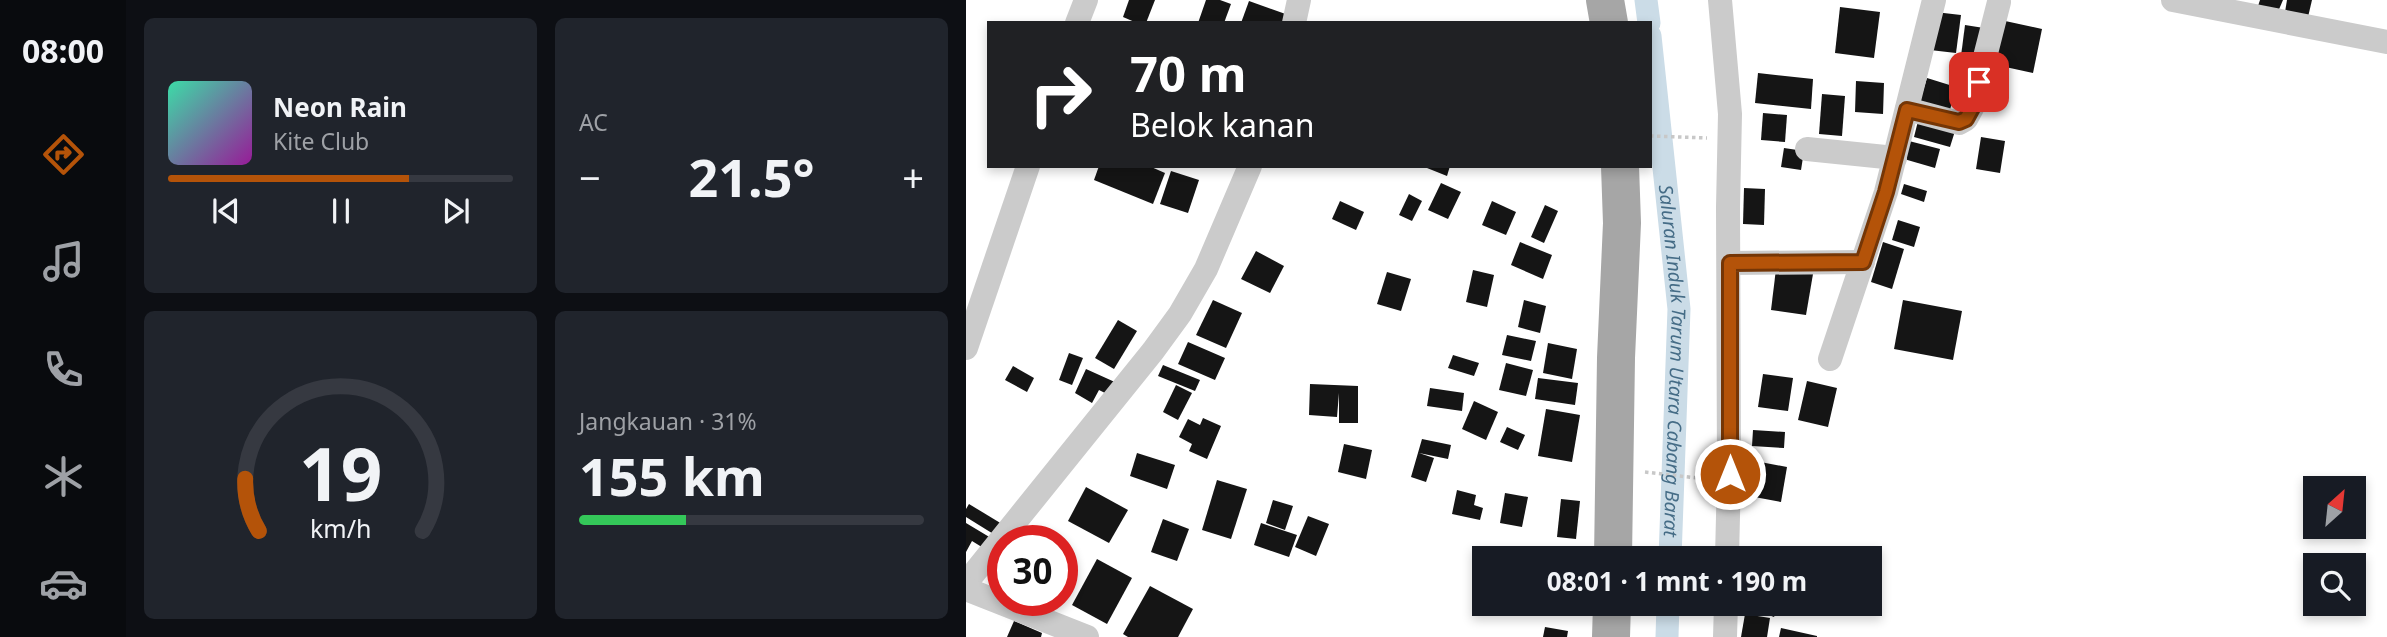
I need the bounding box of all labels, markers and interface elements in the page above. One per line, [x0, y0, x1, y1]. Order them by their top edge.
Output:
text: 08:00 [22, 29, 104, 72]
text: 70 m [1130, 40, 1247, 106]
icon: right [1015, 49, 1106, 140]
pin [1949, 52, 2009, 112]
icon: arrive [1960, 63, 1998, 101]
text: Neon Rain [273, 89, 407, 125]
text: Belok kanan [1130, 103, 1314, 146]
text: AC [579, 106, 608, 138]
text: Kite Club [273, 125, 369, 157]
icon: directions [39, 130, 88, 179]
text: 21.5° [689, 141, 814, 212]
text: − [579, 151, 601, 203]
text: + [902, 151, 924, 203]
water label: Saluran Induk Tarum Utara Cabang Barat [1653, 183, 1692, 538]
icon: previous [207, 192, 245, 230]
icon: pause [322, 192, 360, 230]
icon: next [437, 192, 475, 230]
icon: music [39, 237, 88, 286]
icon: phone [39, 345, 88, 394]
text: Jangkauan · 31% [579, 405, 757, 437]
text: 19 [299, 423, 382, 522]
position arrow [1693, 437, 1767, 511]
text: 155 km [579, 440, 765, 511]
icon: climate [39, 452, 88, 501]
north arrow [2303, 476, 2366, 539]
map controls [2303, 476, 2366, 616]
text: km/h [310, 511, 371, 545]
speed limit sign: 30 [987, 525, 1078, 616]
button: search [2303, 553, 2366, 616]
icon: car [39, 559, 88, 608]
text: 08:01 · 1 mnt · 190 m [1547, 563, 1807, 599]

